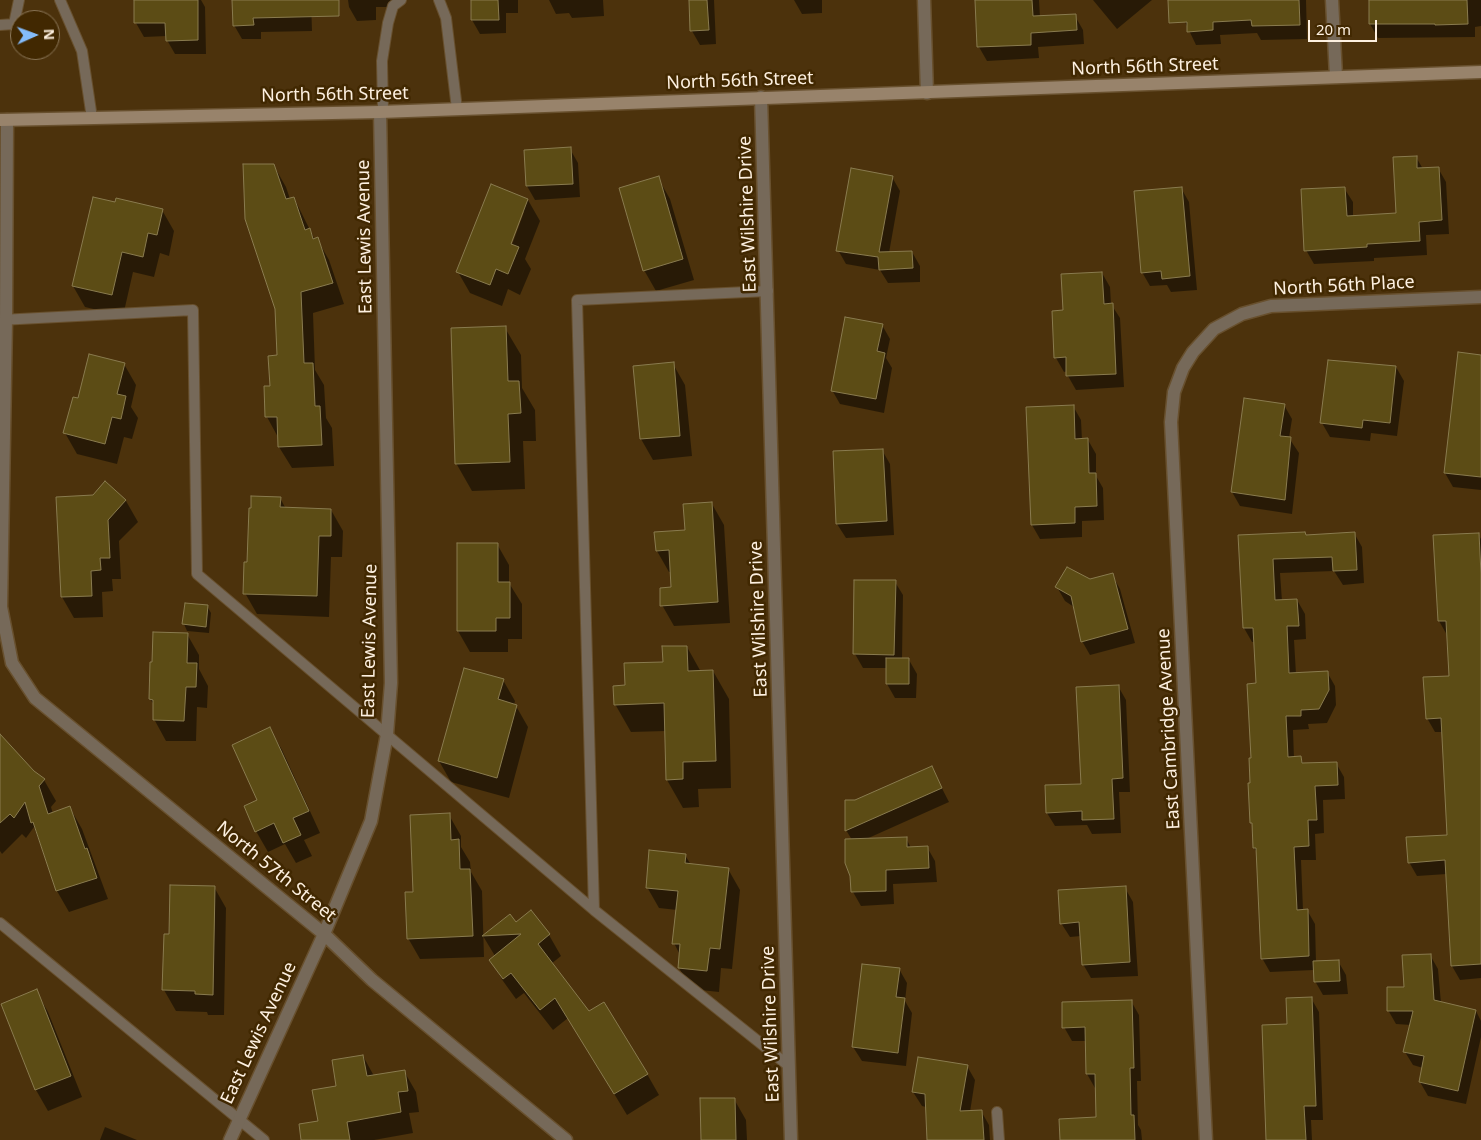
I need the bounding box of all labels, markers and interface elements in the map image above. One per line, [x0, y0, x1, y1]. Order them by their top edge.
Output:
north arrow [10, 10, 60, 60]
scale bar [1311, 10, 1380, 42]
text: 20 m [1316, 19, 1351, 39]
text: N [40, 28, 59, 41]
street label: North 56th Street [1071, 54, 1219, 80]
street label: North 56th Street [666, 68, 814, 94]
street label: North 56th Street [261, 83, 409, 107]
street label: East Wilshire Drive [734, 135, 762, 293]
street label: East Lewis Avenue [353, 160, 377, 314]
street label: North 56th Place [1273, 272, 1415, 300]
street label: East Wilshire Drive [745, 540, 773, 698]
street label: East Lewis Avenue [358, 564, 382, 718]
street label: East Cambridge Avenue [1153, 628, 1185, 830]
street label: North 57th Street [212, 817, 340, 927]
street label: East Wilshire Drive [757, 945, 785, 1103]
street label: East Lewis Avenue [217, 958, 301, 1108]

